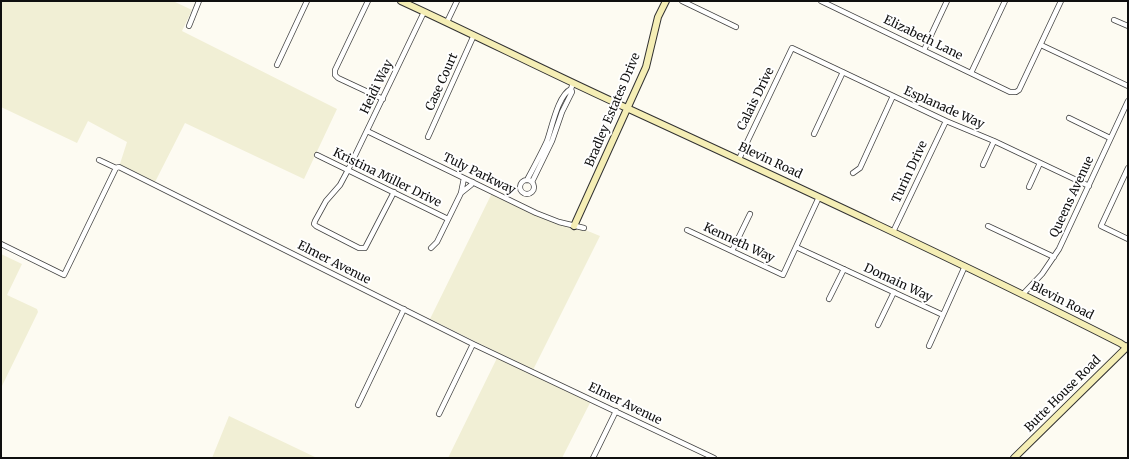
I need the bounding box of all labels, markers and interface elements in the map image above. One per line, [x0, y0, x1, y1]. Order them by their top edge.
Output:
street label: Elizabeth Lane [881, 13, 965, 63]
street label: Case Court [423, 51, 461, 113]
street label: Bradley Estates Drive [582, 51, 644, 169]
street label: Heidi Way [358, 58, 396, 116]
street label: Calais Drive [735, 65, 777, 133]
street label: Esplanade Way [902, 84, 986, 132]
street label: Turin Drive [889, 139, 931, 205]
street label: Blevin Road [736, 140, 804, 182]
street label: Kristina Miller Drive [331, 146, 443, 210]
street label: Tuly Parkway [440, 150, 518, 198]
street label: Queens Avenue [1047, 154, 1097, 240]
street label: Kenneth Way [701, 220, 777, 266]
street label: Elmer Avenue [295, 238, 373, 288]
street label: Domain Way [861, 261, 935, 305]
street label: Blevin Road [1028, 279, 1096, 323]
street label: Butte House Road [1022, 353, 1104, 435]
street label: Elmer Avenue [586, 380, 664, 428]

